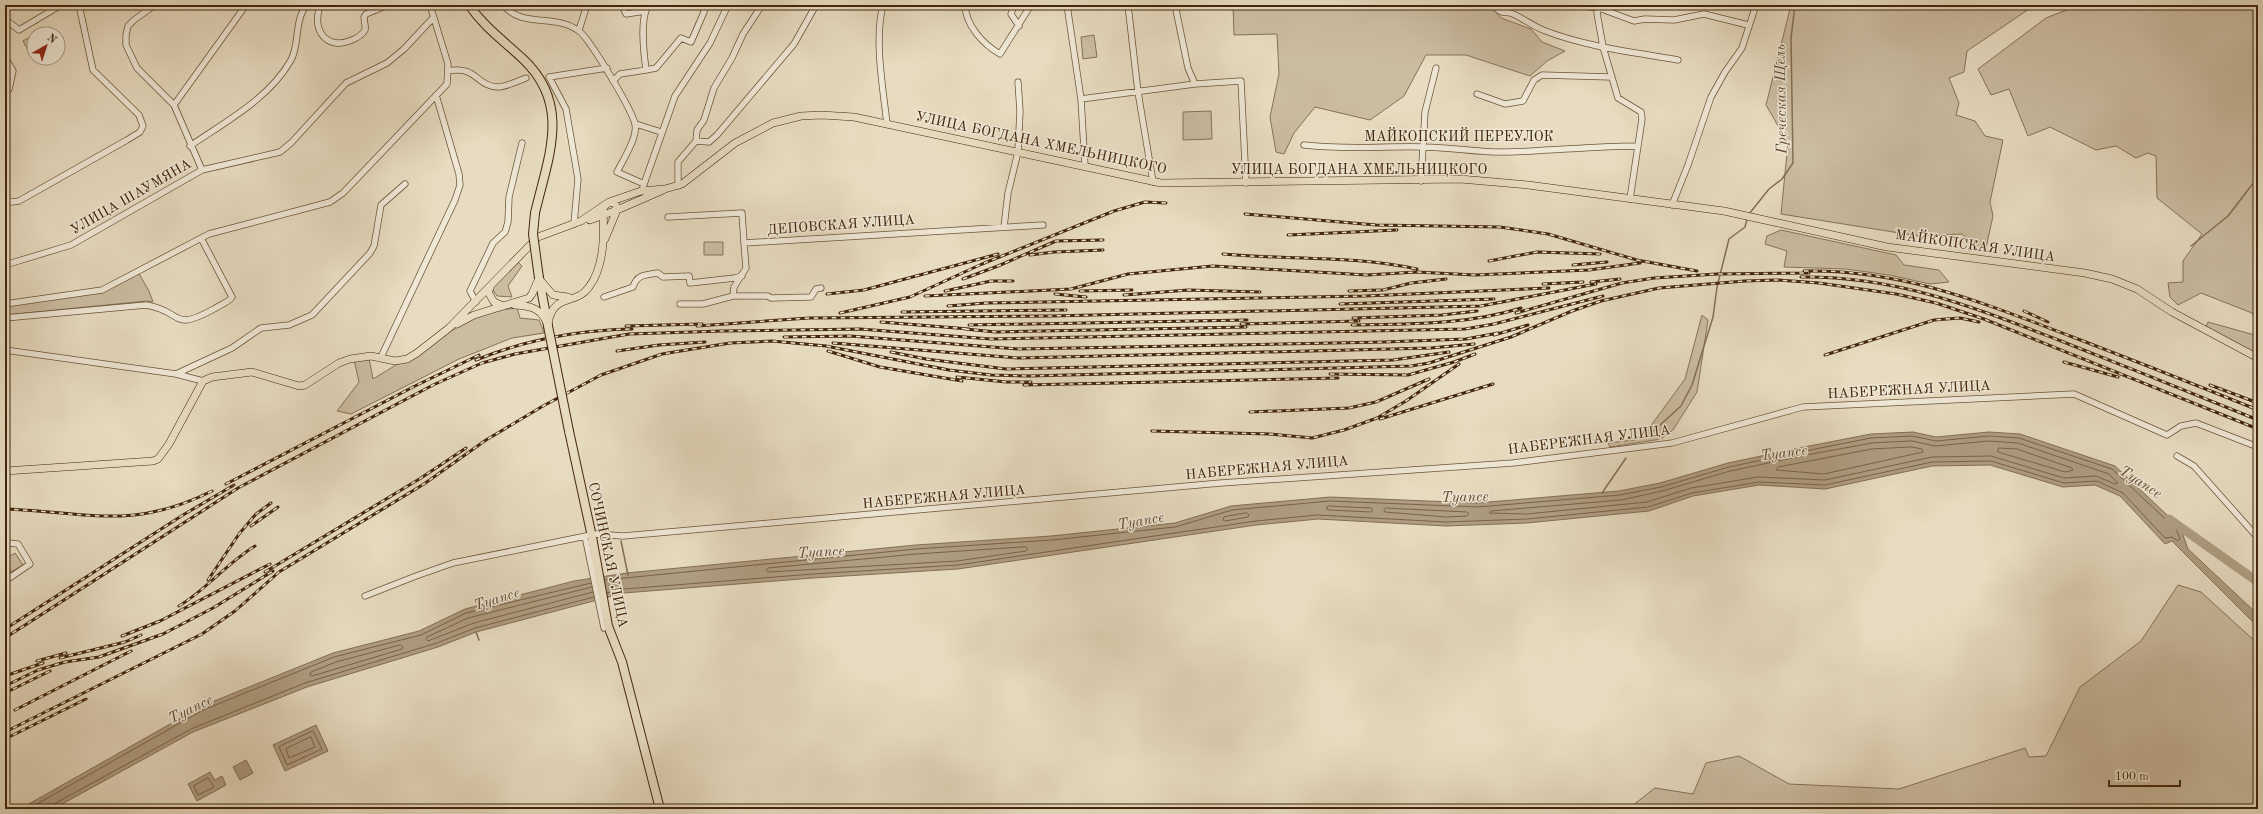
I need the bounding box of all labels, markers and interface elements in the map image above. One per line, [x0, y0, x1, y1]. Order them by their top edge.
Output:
north arrow [26, 26, 66, 66]
text: N [45, 32, 59, 47]
water label: Греческая Щель [1774, 44, 1790, 155]
street label: УЛИЦА БОГДАНА ХМЕЛЬНИЦКОГО [914, 109, 1168, 177]
street label: МАЙКОПСКИЙ ПЕРЕУЛОК [1364, 126, 1554, 144]
street label: УЛИЦА ШАУМЯНА [68, 157, 194, 237]
street label: УЛИЦА БОГДАНА ХМЕЛЬНИЦКОГО [1231, 163, 1487, 177]
street label: ДЕПОВСКАЯ УЛИЦА [767, 213, 916, 237]
street label: МАЙКОПСКАЯ УЛИЦА [1894, 224, 2057, 264]
street label: НАБЕРЕЖНАЯ УЛИЦА [1827, 379, 1991, 401]
street label: НАБЕРЕЖНАЯ УЛИЦА [1507, 423, 1671, 457]
water label: Туапсе [1760, 444, 1808, 464]
street label: НАБЕРЕЖНАЯ УЛИЦА [1185, 454, 1350, 482]
water label: Туапсе [2116, 464, 2164, 502]
street label: СОЧИНСКАЯ УЛИЦА [586, 481, 630, 629]
street label: НАБЕРЕЖНАЯ УЛИЦА [862, 483, 1027, 511]
water label: Туапсе [1441, 490, 1489, 506]
water label: Туапсе [1116, 511, 1166, 533]
water label: Туапсе [797, 544, 845, 562]
water label: Туапсе [472, 586, 522, 614]
water label: Туапсе [167, 693, 215, 727]
scale bar [2109, 762, 2180, 788]
text: 100 m [2115, 771, 2149, 783]

